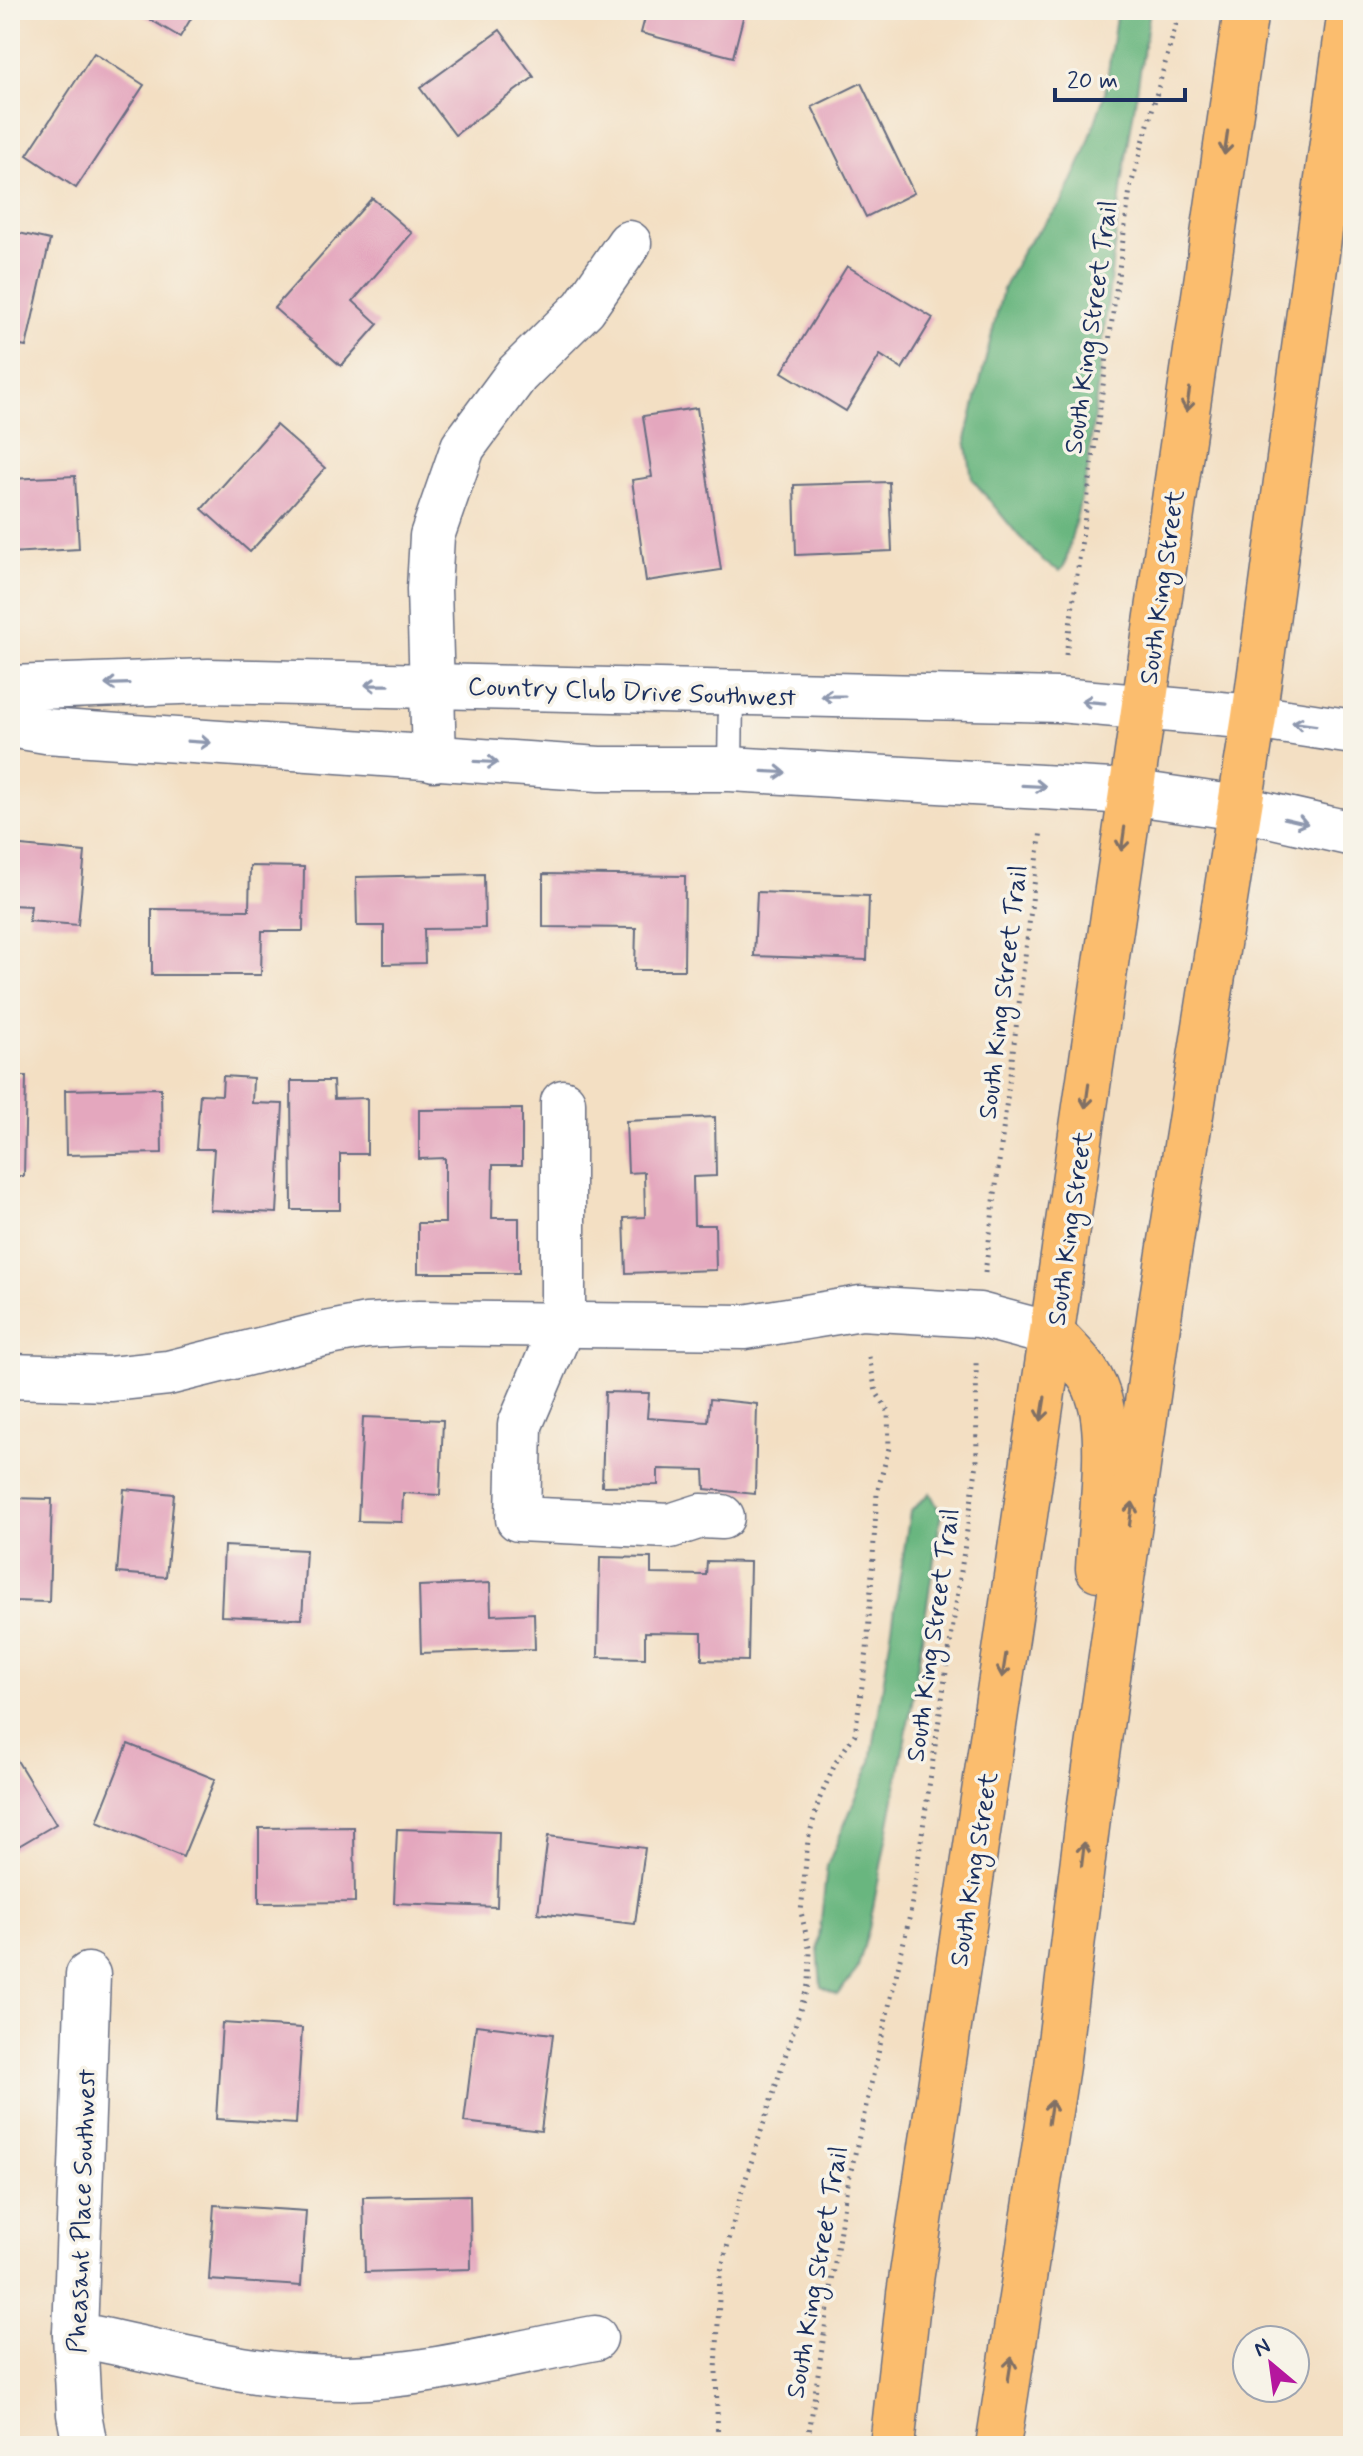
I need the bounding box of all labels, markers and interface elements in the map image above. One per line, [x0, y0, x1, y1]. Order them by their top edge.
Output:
scale bar [1055, 52, 1185, 102]
text: 20 m [1067, 66, 1118, 97]
one-way arrow [1218, 129, 1233, 155]
street label: South King Street Trail [1057, 198, 1129, 457]
one-way arrow [1180, 387, 1195, 412]
street label: South King Street [1132, 488, 1195, 687]
street label: Country Club Drive Southwest [467, 670, 797, 716]
one-way arrow [104, 676, 131, 692]
one-way arrow [364, 677, 391, 692]
one-way arrow [820, 688, 847, 704]
one-way arrow [1080, 694, 1107, 709]
one-way arrow [1291, 716, 1317, 731]
one-way arrow [185, 735, 212, 750]
one-way arrow [472, 755, 499, 770]
one-way arrow [760, 764, 787, 779]
one-way arrow [1020, 779, 1047, 794]
one-way arrow [1282, 814, 1308, 829]
one-way arrow [1115, 826, 1130, 851]
street label: South King Street Trail [972, 863, 1038, 1121]
one-way arrow [1079, 1083, 1094, 1108]
street label: South King Street [1040, 1129, 1103, 1328]
one-way arrow [1035, 1396, 1050, 1421]
one-way arrow [1124, 1501, 1139, 1527]
street label: South King Street Trail [899, 1506, 971, 1765]
one-way arrow [996, 1653, 1011, 1678]
street label: South King Street [943, 1770, 1009, 1969]
one-way arrow [1076, 1841, 1091, 1868]
street label: Pheasant Place Southwest [61, 2068, 105, 2354]
one-way arrow [1043, 2100, 1058, 2125]
street label: South King Street Trail [779, 2143, 859, 2402]
north arrow [1231, 2324, 1311, 2404]
text: N [1249, 2332, 1275, 2364]
one-way arrow [1003, 2357, 1018, 2382]

